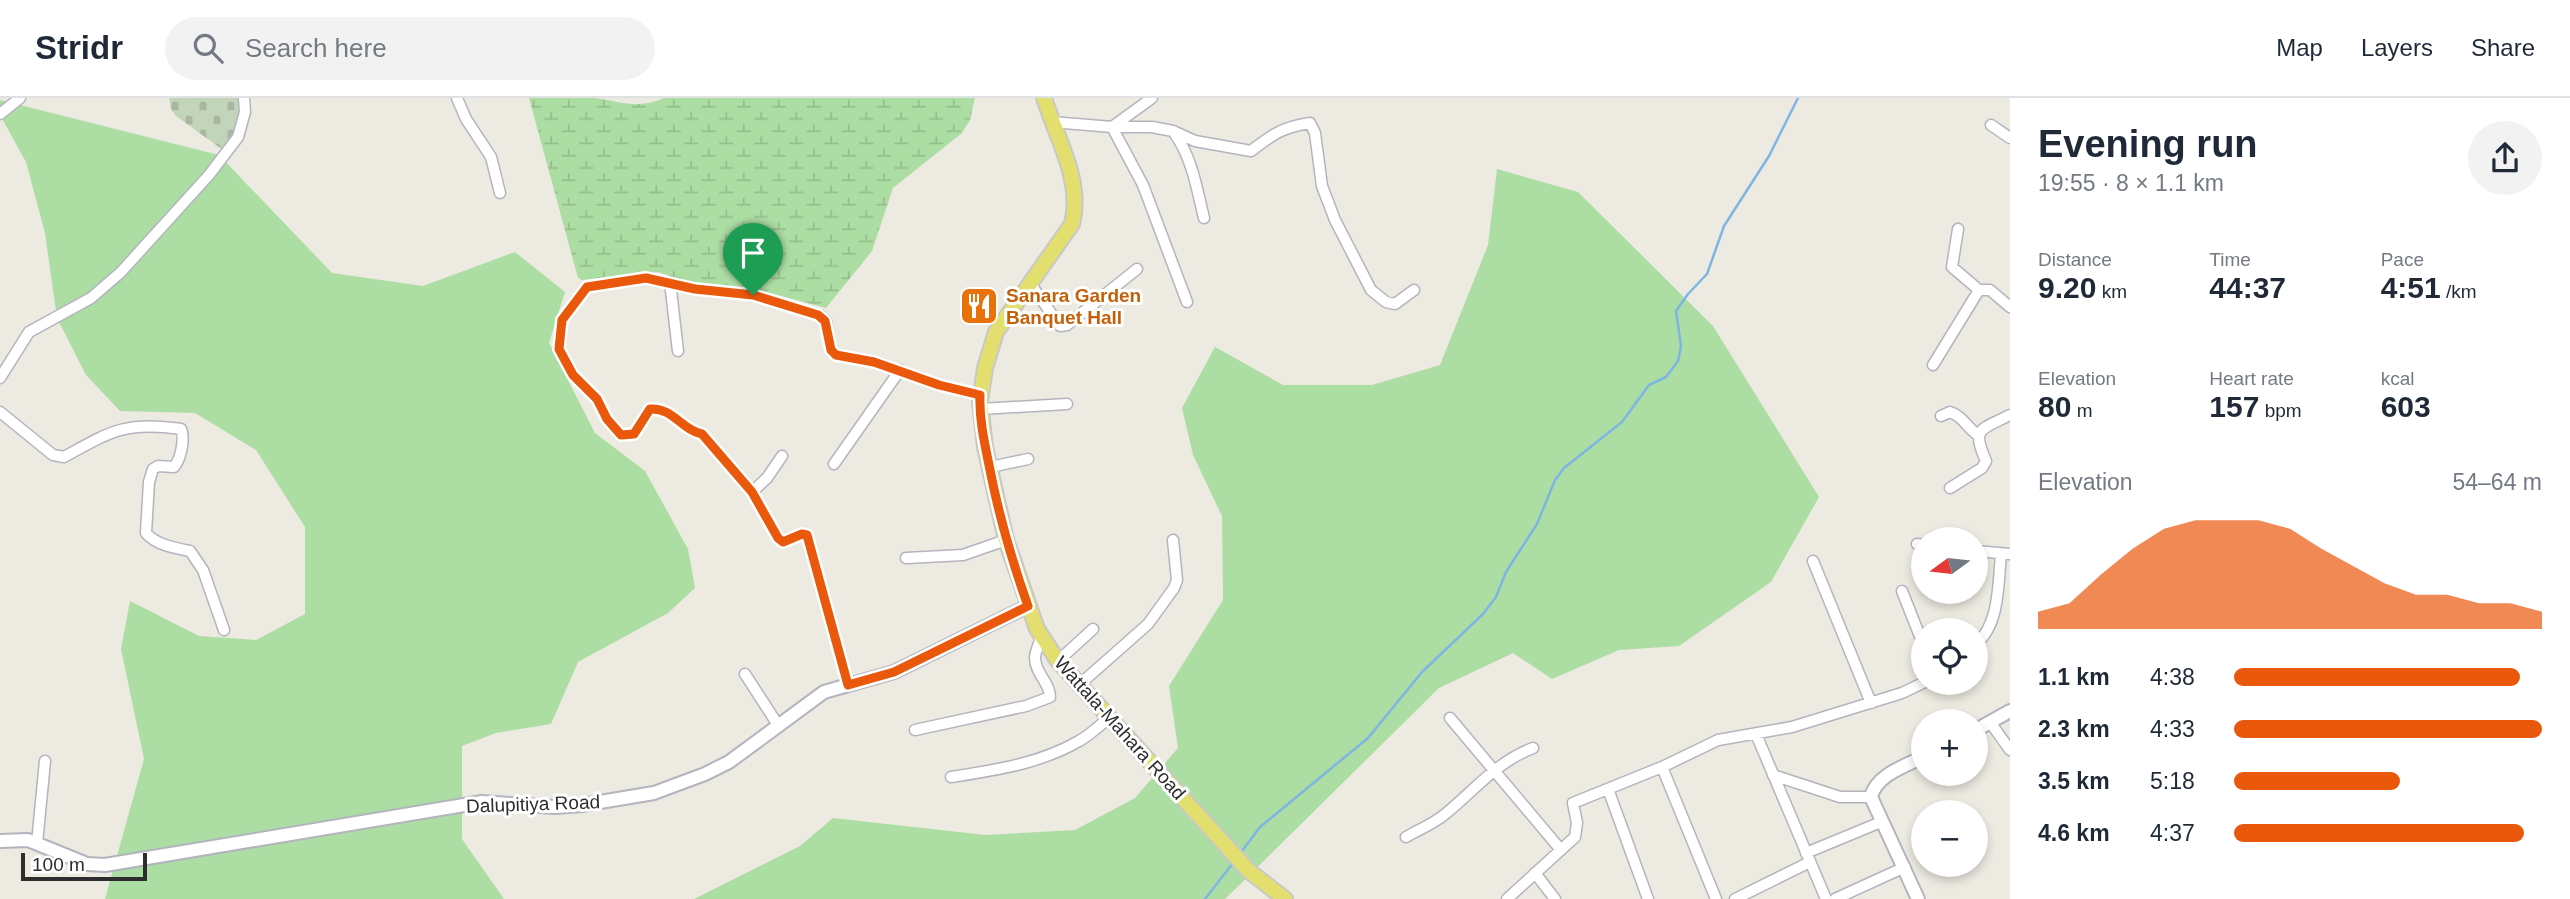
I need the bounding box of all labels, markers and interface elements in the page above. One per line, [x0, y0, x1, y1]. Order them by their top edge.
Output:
search box [165, 17, 655, 80]
text: Stridr [35, 29, 123, 66]
icon: search [189, 29, 227, 67]
text: Search here [245, 33, 387, 63]
text: Map [2276, 34, 2323, 61]
text: Layers [2361, 34, 2433, 61]
text: Share [2471, 34, 2535, 61]
button: share [2468, 121, 2542, 195]
text: Evening run [2038, 123, 2258, 165]
text: 19:55 · 8 × 1.1 km [2038, 170, 2224, 196]
pin [723, 223, 783, 295]
icon: arrive [734, 234, 772, 272]
text: Distance [2038, 249, 2112, 270]
text: Time [2209, 249, 2251, 270]
text: Pace [2381, 249, 2424, 270]
text: 9.20 [2038, 271, 2096, 304]
text: 44:37 [2209, 271, 2286, 304]
text: 4:51 [2381, 271, 2441, 304]
text: km [2096, 281, 2127, 302]
text: /km [2441, 281, 2477, 302]
restaurant icon: Sanara Garden Banquet Hall [958, 285, 1000, 327]
place label: Sanara Garden Banquet Hall [1006, 285, 1141, 328]
text: Elevation [2038, 368, 2116, 389]
text: Heart rate [2209, 368, 2294, 389]
text: kcal [2381, 368, 2414, 389]
text: 80 [2038, 390, 2071, 423]
text: 157 [2209, 390, 2259, 423]
text: 603 [2381, 390, 2431, 423]
text: m [2071, 400, 2092, 421]
text: bpm [2259, 400, 2302, 421]
text: Elevation [2038, 469, 2133, 495]
text: 54–64 m [2452, 469, 2542, 495]
north arrow [1911, 527, 1988, 604]
map controls [1911, 527, 1988, 877]
button: locate [1911, 618, 1988, 695]
street label: Wattala-Mahara Road [1050, 652, 1190, 804]
text: 1.1 km [2038, 664, 2110, 690]
text: 4:38 [2150, 664, 2195, 690]
button: + [1911, 709, 1988, 786]
text: 2.3 km [2038, 716, 2110, 742]
text: 4:33 [2150, 716, 2195, 742]
text: 3.5 km [2038, 768, 2110, 794]
text: 5:18 [2150, 768, 2195, 794]
street label: Dalupitiya Road [466, 791, 600, 817]
button: − [1911, 800, 1988, 877]
text: 4.6 km [2038, 820, 2110, 846]
text: 4:37 [2150, 820, 2195, 846]
scale bar [21, 850, 147, 882]
text: 100 m [32, 854, 85, 875]

